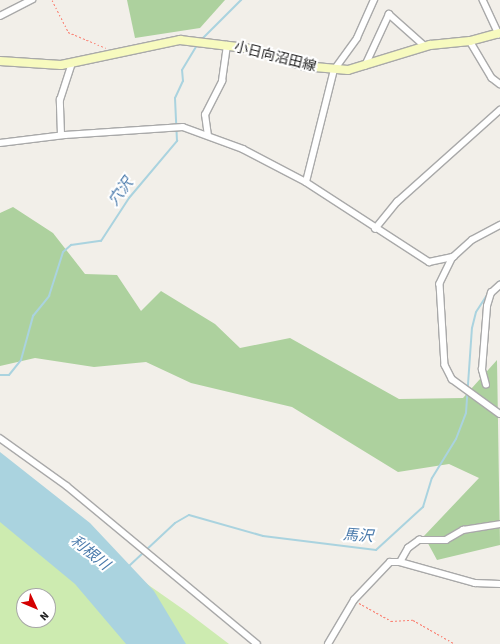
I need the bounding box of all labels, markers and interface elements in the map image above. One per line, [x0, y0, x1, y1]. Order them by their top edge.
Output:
street label: 小日向沼田線 [232, 39, 318, 75]
water label: 穴沢 [105, 175, 137, 209]
water label: 馬沢 [342, 526, 374, 546]
water label: 利根川 [67, 532, 113, 574]
north arrow [16, 588, 56, 628]
text: N [36, 608, 52, 624]

